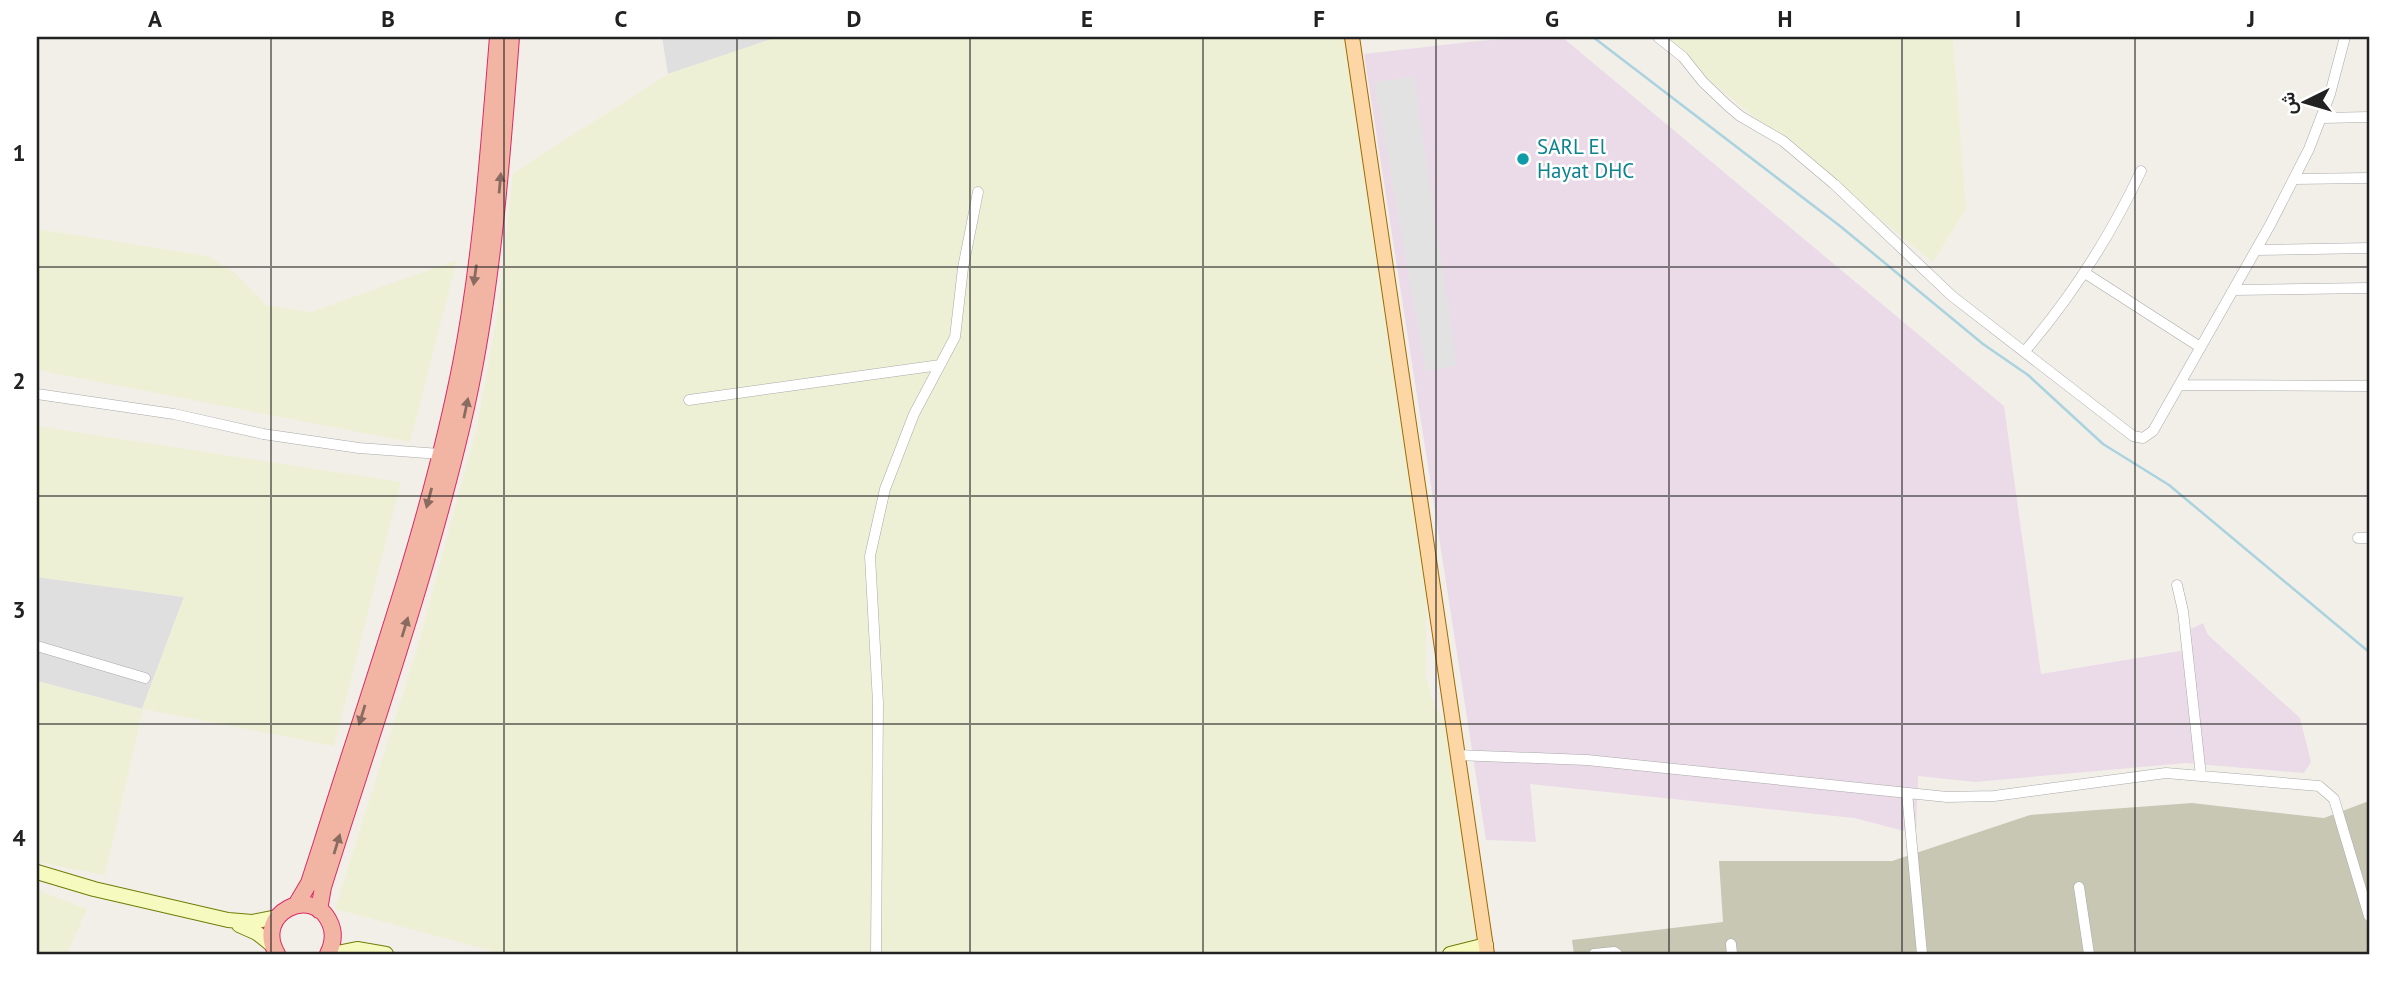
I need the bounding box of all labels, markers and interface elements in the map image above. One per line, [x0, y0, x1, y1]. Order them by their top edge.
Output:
text: A [148, 4, 162, 33]
text: B [381, 4, 395, 33]
text: C [615, 4, 628, 33]
text: D [847, 4, 861, 33]
text: E [1081, 4, 1093, 33]
text: F [1313, 4, 1325, 33]
text: G [1545, 4, 1559, 33]
text: H [1778, 4, 1792, 33]
text: I [2015, 4, 2021, 33]
text: J [2246, 4, 2255, 33]
north arrow [2270, 66, 2340, 136]
text: ش [2275, 91, 2301, 116]
place label: SARL El Hayat DHC [1537, 133, 1634, 184]
text: 1 [12, 138, 26, 167]
marker: SARL El Hayat DHC [1515, 151, 1531, 167]
one-way arrow [495, 172, 506, 194]
one-way arrow [469, 264, 480, 286]
text: 2 [12, 366, 26, 395]
one-way arrow [460, 397, 471, 419]
one-way arrow [423, 487, 434, 509]
text: 3 [12, 595, 26, 624]
one-way arrow [400, 616, 410, 637]
one-way arrow [356, 705, 367, 726]
text: 4 [12, 823, 26, 852]
one-way arrow [332, 833, 342, 854]

